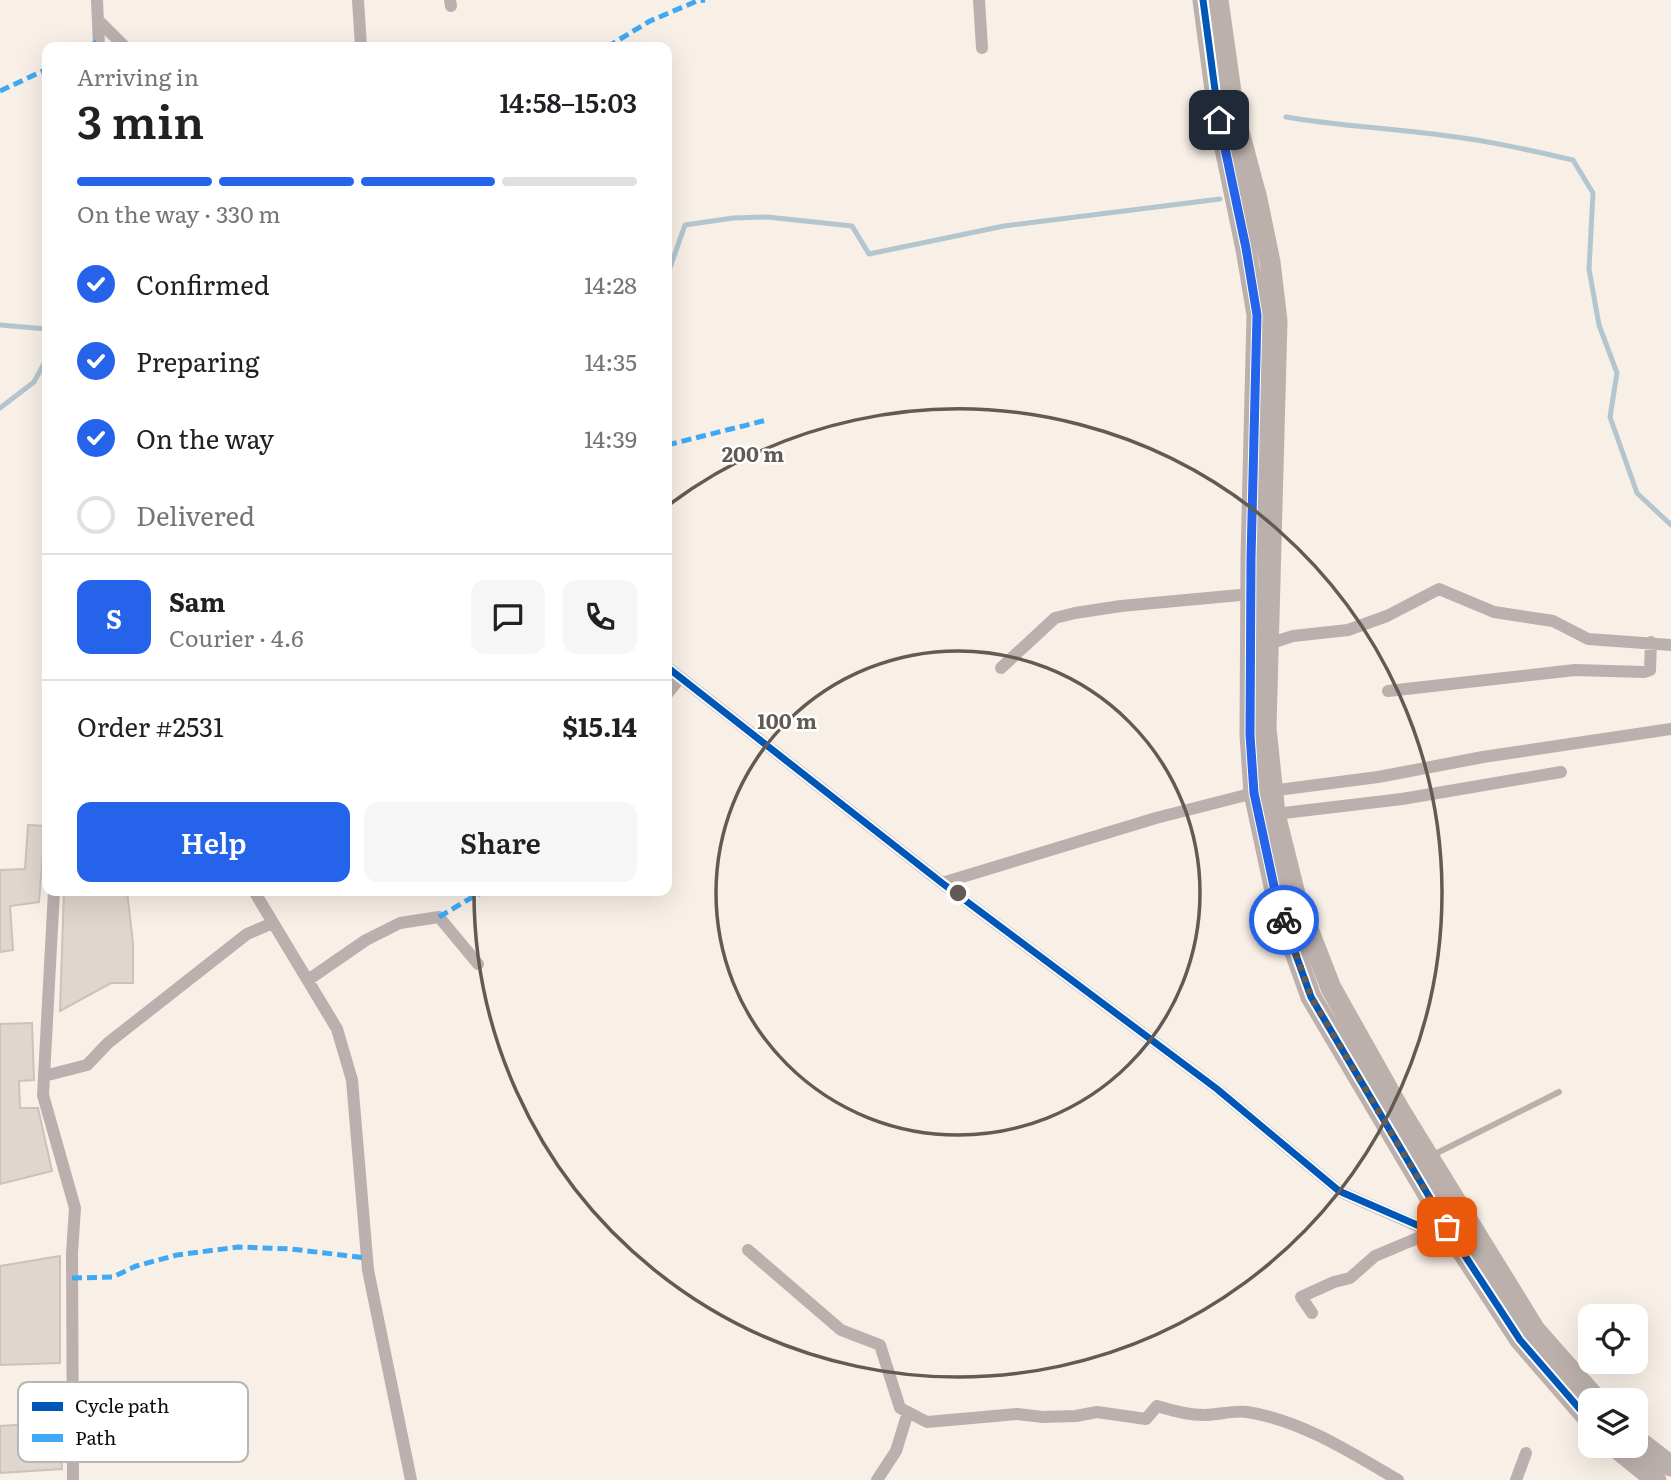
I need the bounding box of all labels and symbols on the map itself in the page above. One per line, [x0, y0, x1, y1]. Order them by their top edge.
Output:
pin [1189, 90, 1249, 150]
text: 200 m [722, 437, 784, 468]
text: 100 m [757, 704, 817, 735]
centre of rings [946, 881, 970, 905]
courier [1249, 885, 1319, 955]
pin [1417, 1197, 1477, 1257]
legend [18, 1382, 248, 1462]
text: Cycle path [75, 1391, 169, 1419]
text: Path [75, 1423, 116, 1451]

